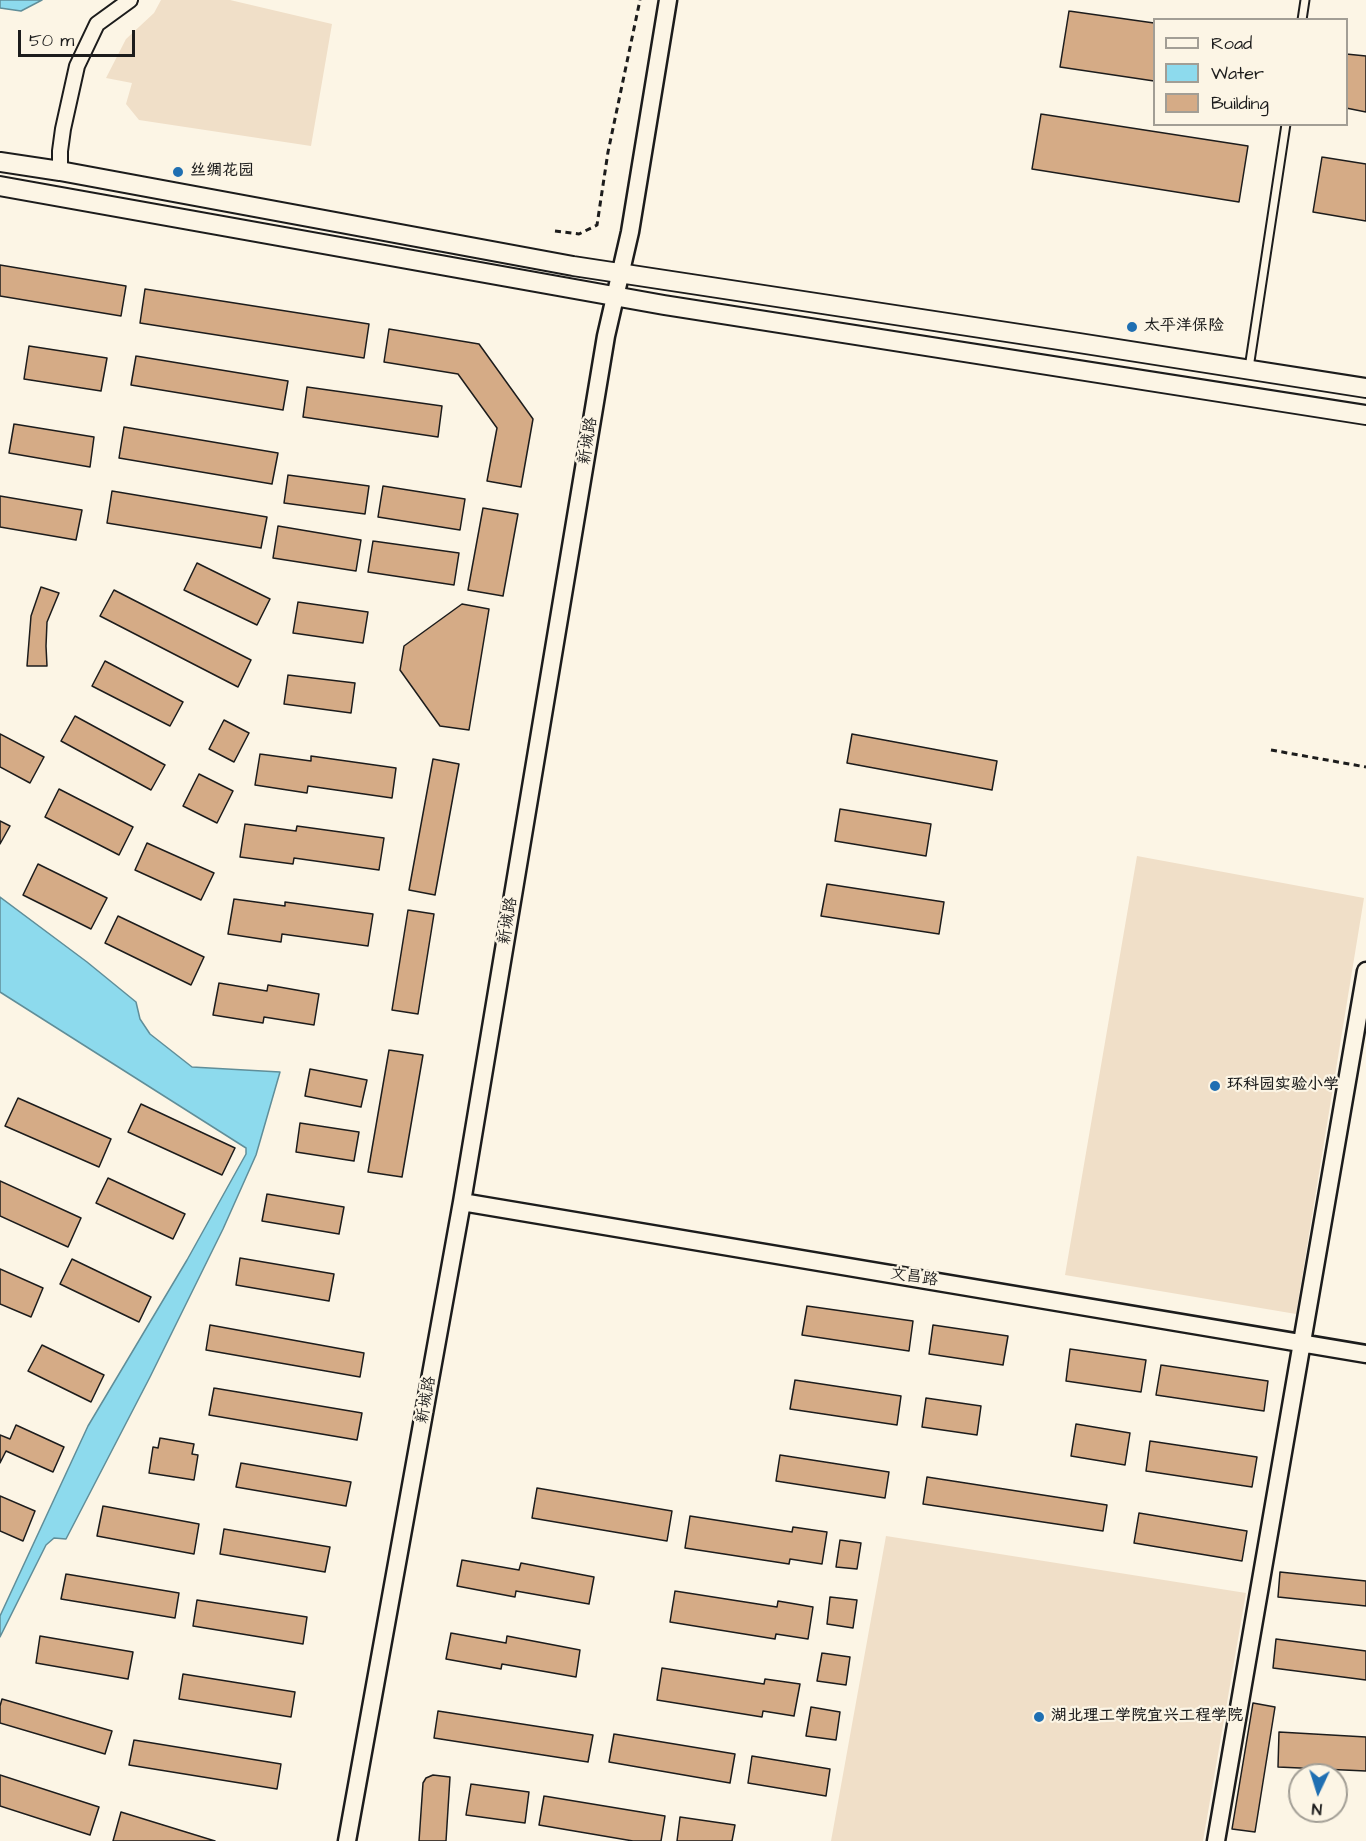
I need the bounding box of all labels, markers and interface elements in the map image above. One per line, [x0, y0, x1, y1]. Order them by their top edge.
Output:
scale bar [21, 18, 138, 56]
legend [1153, 18, 1348, 126]
text: 50 m [29, 28, 74, 53]
text: Road [1211, 31, 1252, 56]
text: Water [1211, 61, 1264, 86]
text: Building [1211, 91, 1269, 116]
place label: 丝绸花园 [190, 162, 254, 182]
marker: 丝绸花园 [171, 165, 185, 179]
place label: 太平洋保险 [1144, 317, 1224, 337]
marker: 太平洋保险 [1125, 320, 1139, 334]
street label: 新城路 [576, 416, 602, 466]
street label: 新城路 [496, 896, 522, 946]
place label: 环科园实验小学 [1227, 1076, 1339, 1096]
marker: 环科园实验小学 [1208, 1079, 1222, 1093]
street label: 文昌路 [889, 1265, 939, 1291]
street label: 新城路 [413, 1375, 441, 1425]
place label: 湖北理工学院宜兴工程学院 [1051, 1707, 1243, 1727]
marker: 湖北理工学院宜兴工程学院 [1032, 1710, 1046, 1724]
north arrow [1288, 1763, 1348, 1823]
text: N [1311, 1798, 1323, 1820]

